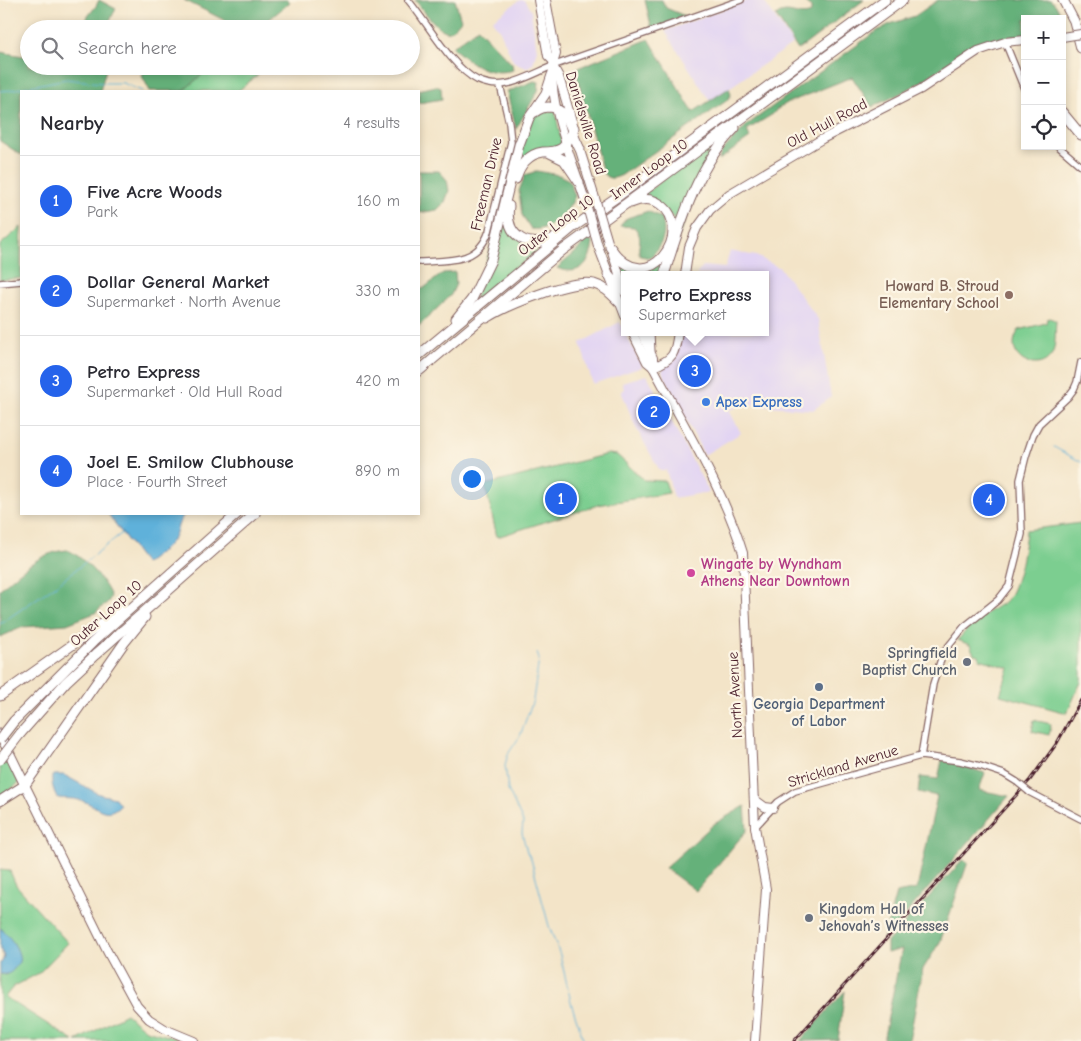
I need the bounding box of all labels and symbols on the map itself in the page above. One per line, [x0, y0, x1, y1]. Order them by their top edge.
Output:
street label: Danielsville Road [562, 69, 610, 177]
street label: Old Hull Road [784, 94, 870, 152]
street label: Freeman Drive [467, 135, 506, 232]
street label: Inner Loop 10 [606, 135, 692, 203]
street label: Outer Loop 10 [514, 190, 598, 260]
place label: Howard B. Stroud Elementary School [879, 277, 999, 312]
marker: Howard B. Stroud Elementary School [1003, 289, 1015, 301]
pin: 3 [679, 352, 711, 390]
pin: 2 [638, 393, 670, 431]
place label: Apex Express [716, 393, 802, 411]
marker: Apex Express [700, 396, 712, 408]
your location [459, 466, 485, 492]
pin: 1 [545, 480, 577, 518]
pin: 4 [973, 481, 1005, 519]
place label: Wingate by Wyndham Athens Near Downtown [701, 555, 850, 590]
marker: Wingate by Wyndham Athens Near Downtown [685, 567, 697, 579]
street label: Outer Loop 10 [66, 576, 146, 650]
place label: Springfield Baptist Church [862, 644, 957, 679]
street label: North Avenue [724, 651, 746, 739]
marker: Springfield Baptist Church [961, 656, 973, 668]
marker: Georgia Department of Labor [813, 681, 825, 693]
place label: Georgia Department of Labor [753, 695, 886, 730]
street label: Strickland Avenue [786, 741, 901, 791]
place label: Kingdom Hall of Jehovah’s Witnesses [819, 900, 949, 935]
marker: Kingdom Hall of Jehovah’s Witnesses [803, 912, 815, 924]

